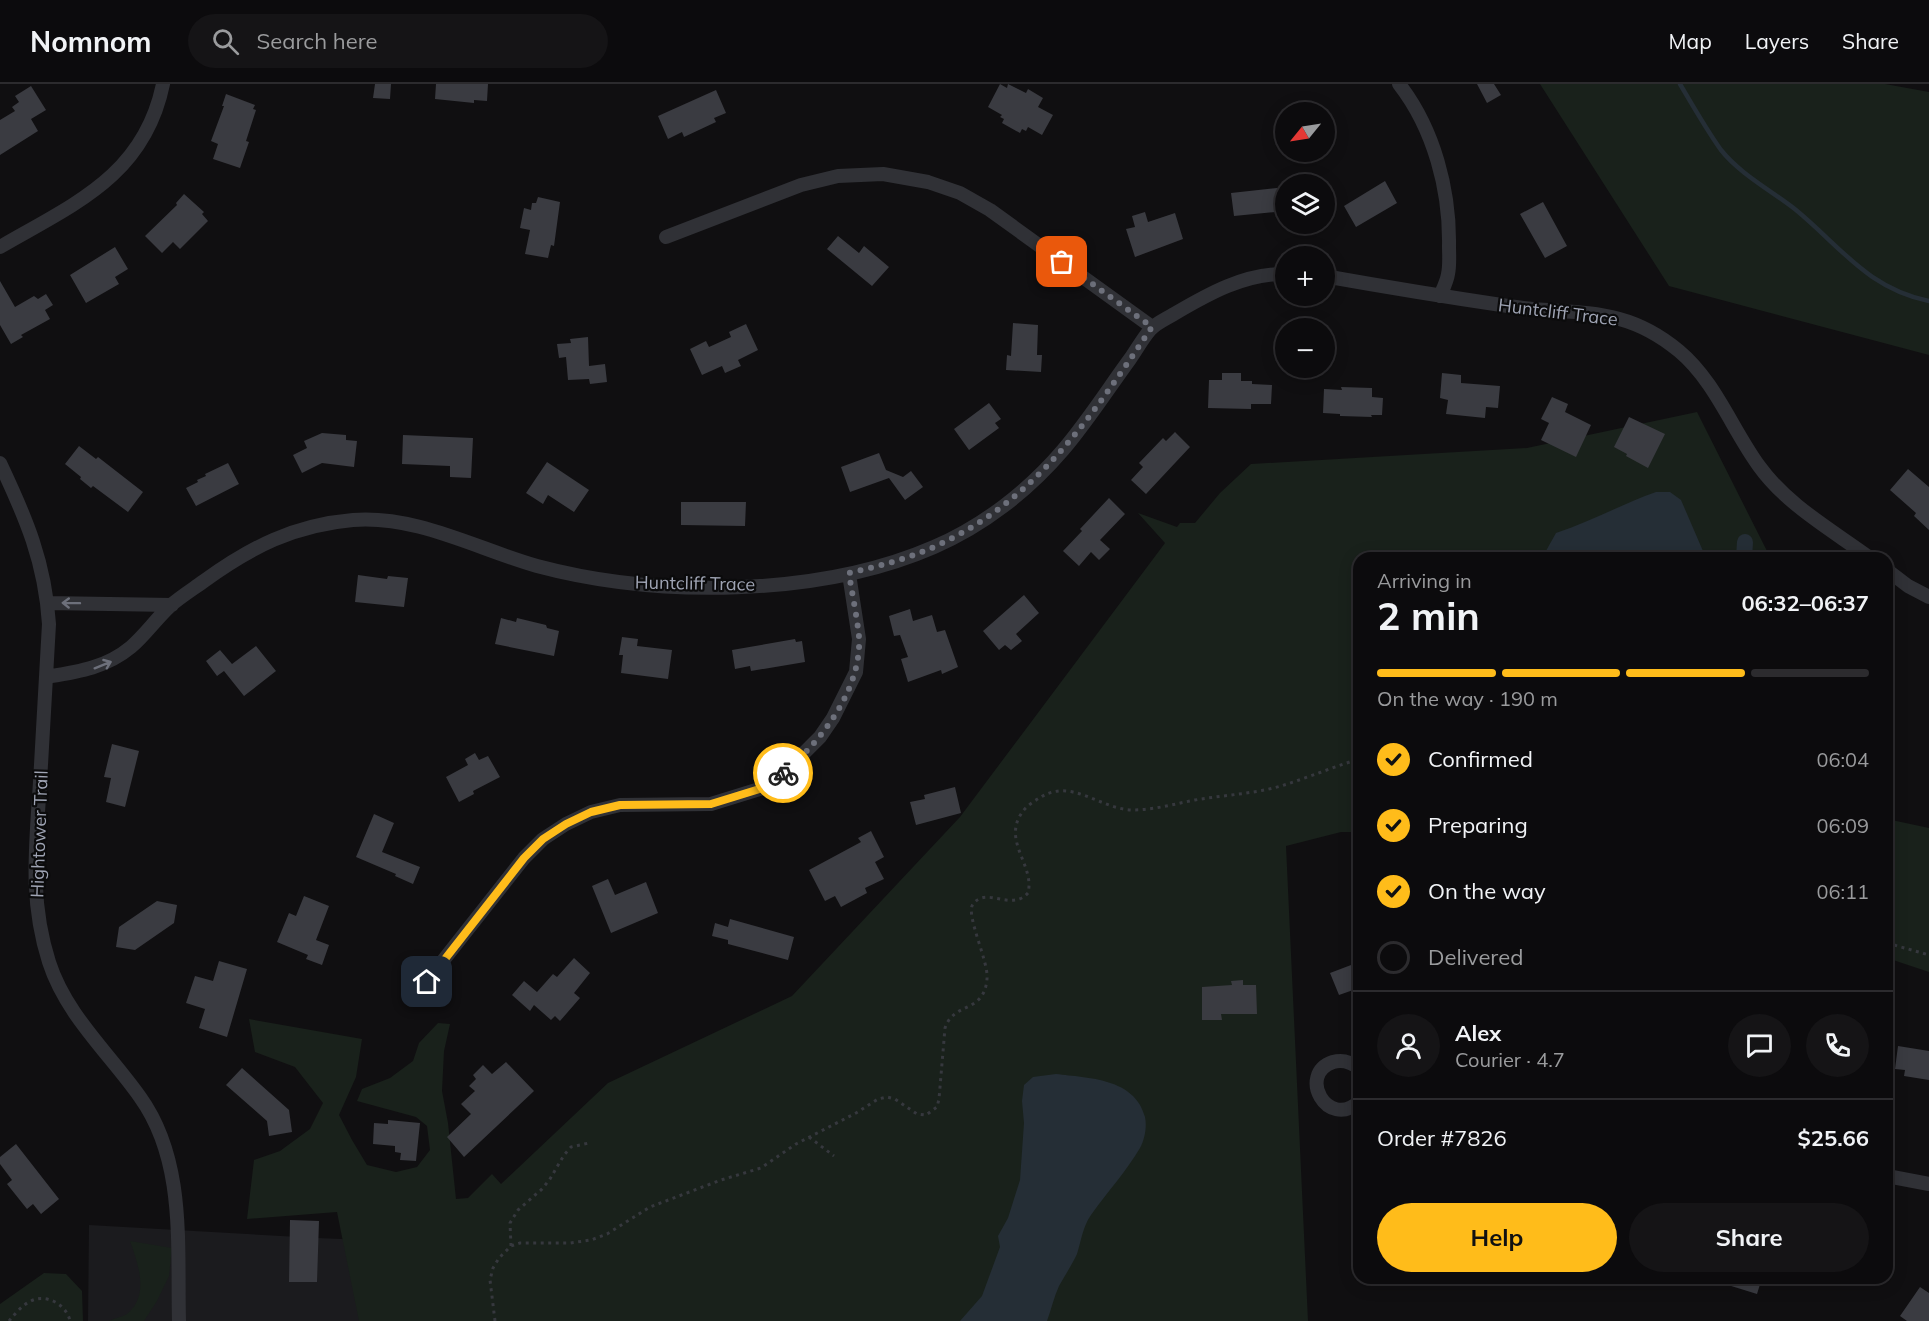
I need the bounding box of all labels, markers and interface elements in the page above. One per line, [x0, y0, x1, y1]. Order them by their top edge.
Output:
search box [188, 14, 608, 68]
text: Nomnom [30, 24, 152, 59]
icon: search [209, 25, 242, 58]
text: Search here [257, 27, 377, 55]
text: Map [1669, 28, 1712, 54]
text: Layers [1745, 28, 1809, 54]
text: Share [1842, 28, 1899, 54]
north arrow [1275, 102, 1335, 162]
map controls [1275, 102, 1335, 378]
button: layers [1275, 174, 1335, 234]
pin [1036, 236, 1087, 287]
icon: bag [1045, 245, 1078, 278]
button: + [1275, 246, 1335, 306]
street label: Huntcliff Trace [1497, 293, 1619, 331]
button: − [1275, 318, 1335, 378]
text: Arriving in [1377, 568, 1472, 593]
street label: Huntcliff Trace [635, 570, 755, 596]
text: 06:32–06:37 [1741, 589, 1869, 617]
text: 2 min [1377, 591, 1480, 640]
one-way arrow [62, 598, 82, 609]
one-way arrow [93, 658, 111, 669]
text: On the way · 190 m [1377, 686, 1558, 711]
courier [753, 743, 813, 803]
icon: check [1377, 743, 1410, 776]
text: Confirmed [1428, 745, 1533, 773]
text: 06:04 [1816, 747, 1869, 772]
icon: bike [767, 757, 800, 790]
street label: Hightower Trail [25, 770, 53, 898]
icon: check [1377, 809, 1410, 842]
text: Preparing [1428, 811, 1528, 839]
text: 06:09 [1816, 813, 1869, 838]
icon: check [1377, 875, 1410, 908]
text: On the way [1428, 877, 1546, 905]
text: 06:11 [1816, 879, 1869, 904]
text: Delivered [1428, 943, 1523, 971]
pin [401, 956, 452, 1007]
icon: home [410, 965, 443, 998]
button: person [1377, 1014, 1440, 1077]
button: chat [1728, 1014, 1791, 1077]
button: phone [1806, 1014, 1869, 1077]
text: Alex [1455, 1019, 1501, 1047]
text: Courier · 4.7 [1455, 1047, 1565, 1072]
text: Order #7826 [1377, 1124, 1507, 1152]
text: $25.66 [1798, 1124, 1869, 1152]
button: Help [1377, 1203, 1617, 1272]
button: Share [1629, 1203, 1869, 1272]

